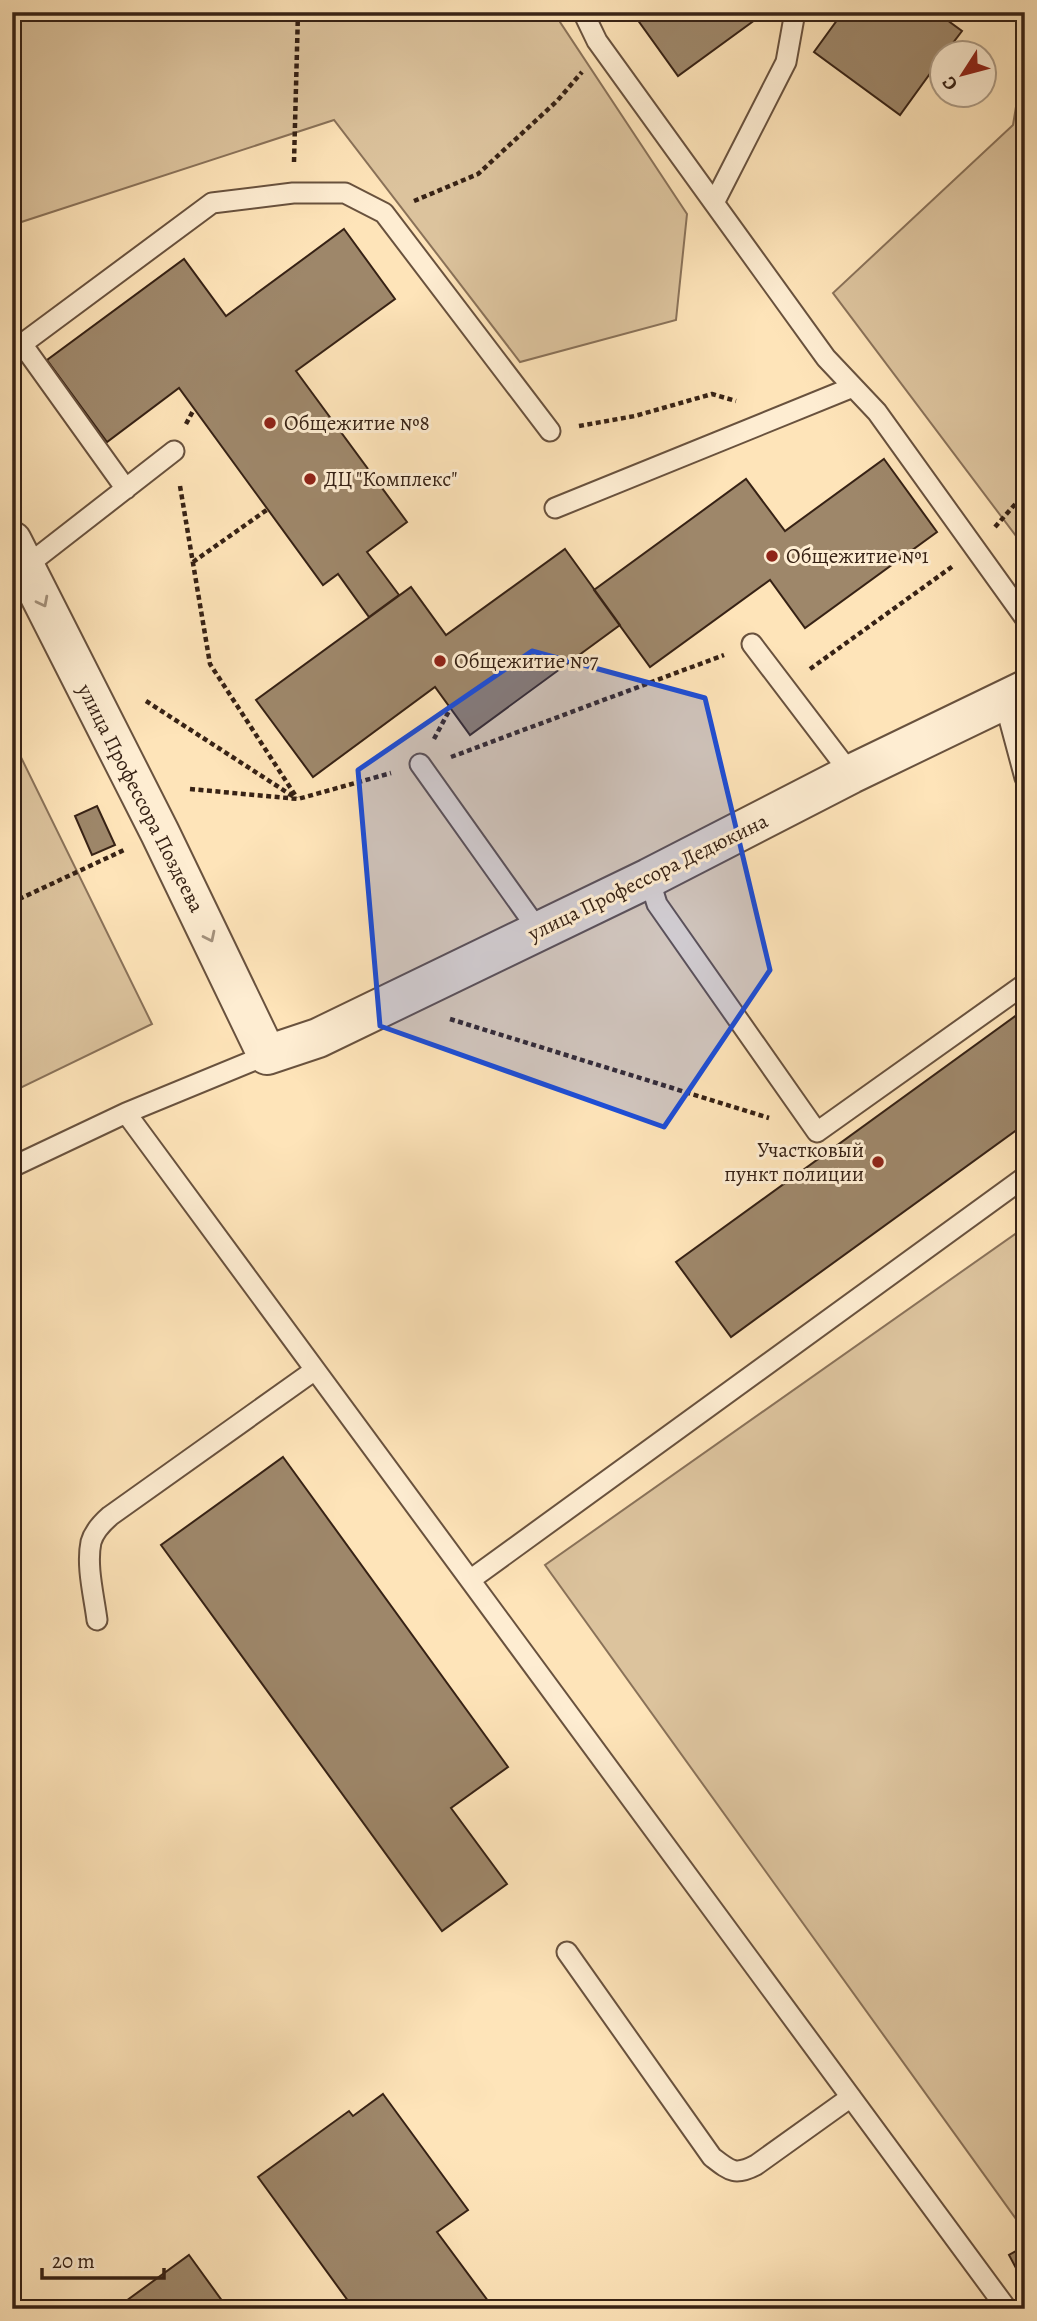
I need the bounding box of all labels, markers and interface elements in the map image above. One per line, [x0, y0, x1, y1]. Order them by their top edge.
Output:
north arrow [928, 38, 998, 108]
text: С [936, 71, 964, 96]
place label: Общежитие №8 [284, 409, 430, 437]
marker: Общежитие №8 [262, 415, 278, 431]
place label: ДЦ "Комплекс" [324, 465, 458, 493]
marker: ДЦ "Комплекс" [302, 471, 318, 487]
place label: Общежитие №1 [786, 542, 929, 570]
marker: Общежитие №1 [764, 548, 780, 564]
one-way arrow [34, 595, 48, 607]
place label: Общежитие №7 [454, 647, 598, 675]
marker: Общежитие №7 [432, 653, 448, 669]
street label: улица Профессора Поздеева [71, 678, 211, 917]
street label: улица Профессора Дедюкина [523, 807, 773, 948]
one-way arrow [202, 930, 216, 942]
place label: Участковый пункт полиции [724, 1136, 864, 1188]
marker: Участковый пункт полиции [870, 1154, 886, 1170]
scale bar [42, 2237, 164, 2281]
text: 20 m [52, 2247, 95, 2275]

